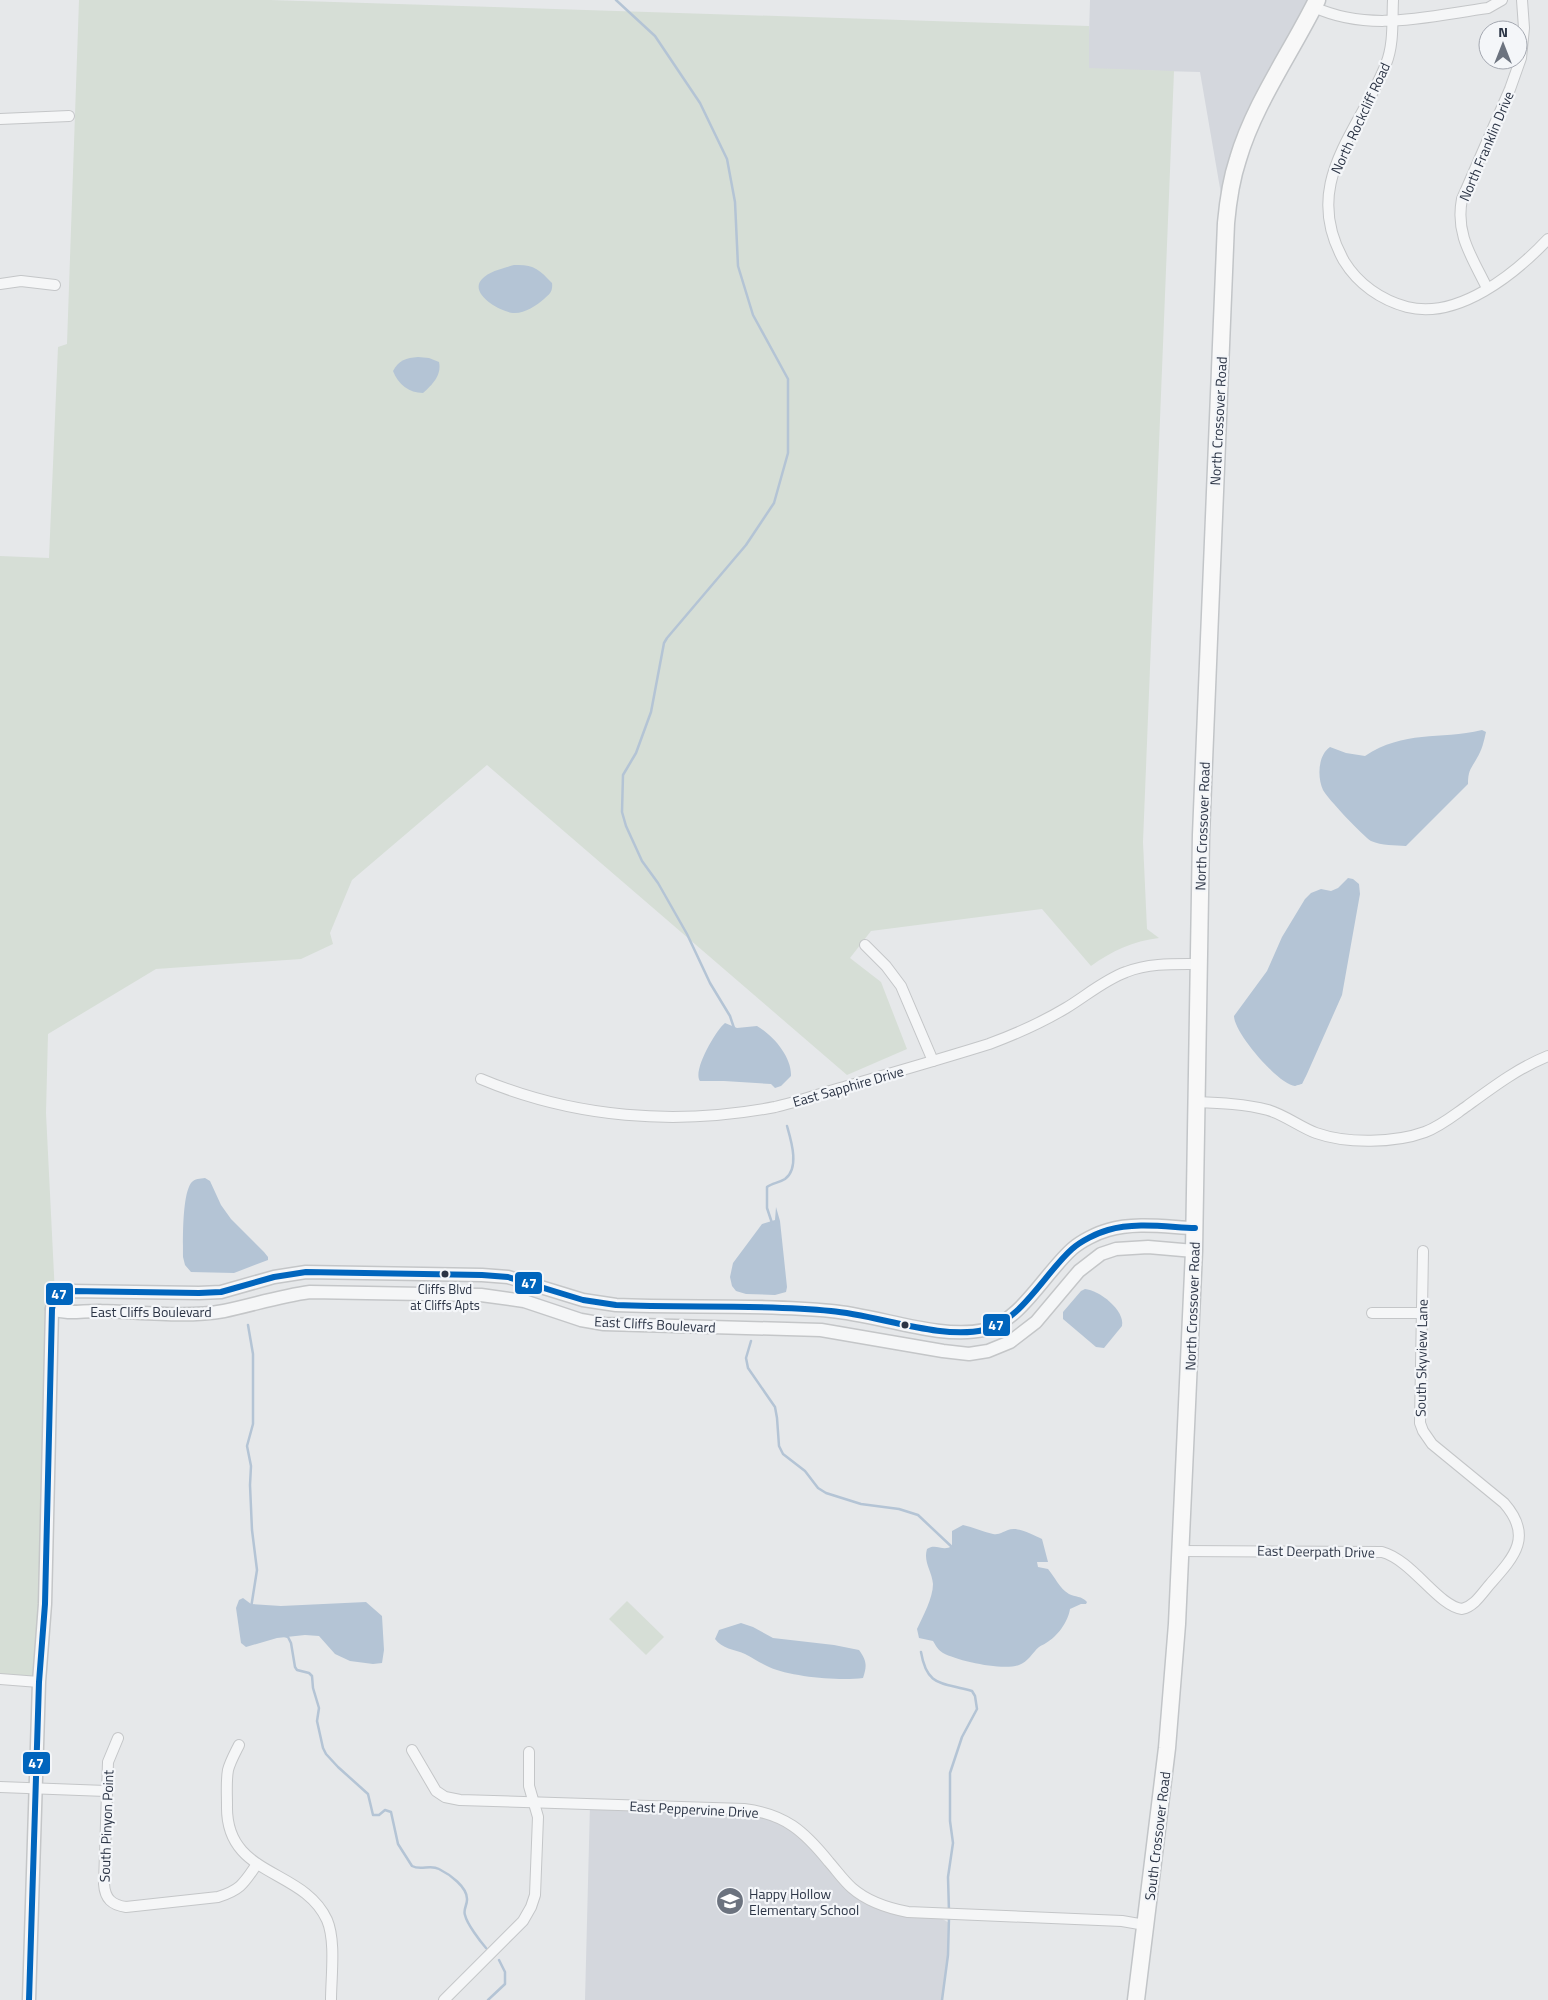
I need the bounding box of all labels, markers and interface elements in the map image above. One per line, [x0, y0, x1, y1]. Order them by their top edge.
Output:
north arrow [1478, 20, 1528, 70]
text: N [1498, 21, 1508, 42]
street label: North Rockcliff Road [1325, 59, 1395, 177]
street label: North Franklin Drive [1453, 88, 1519, 204]
street label: North Crossover Road [1204, 356, 1232, 486]
street label: North Crossover Road [1189, 761, 1215, 891]
street label: East Sapphire Drive [790, 1060, 906, 1112]
street label: North Crossover Road [1179, 1241, 1205, 1371]
marker: Cliffs Blvd at Cliffs Apts [440, 1269, 450, 1279]
line badge: 47 [514, 1271, 543, 1295]
text: 47 [521, 1272, 537, 1293]
place label: Cliffs Blvd at Cliffs Apts [410, 1279, 480, 1315]
line badge: 47 [45, 1282, 74, 1306]
text: 47 [51, 1283, 67, 1304]
street label: South Skyview Lane [1409, 1299, 1433, 1417]
street label: East Cliffs Boulevard [90, 1301, 212, 1322]
street label: East Cliffs Boulevard [594, 1310, 716, 1338]
line badge: 47 [982, 1313, 1011, 1337]
text: 47 [988, 1314, 1004, 1335]
unlabelled marker [900, 1320, 910, 1330]
street label: East Deerpath Drive [1257, 1539, 1375, 1563]
line badge: 47 [22, 1751, 51, 1775]
text: 47 [28, 1752, 44, 1773]
street label: South Pinyon Point [94, 1769, 118, 1883]
street label: South Crossover Road [1139, 1770, 1175, 1902]
street label: East Peppervine Drive [629, 1795, 759, 1823]
place label: Happy Hollow Elementary School [749, 1883, 859, 1920]
school or university icon: Happy Hollow Elementary School [715, 1886, 745, 1916]

